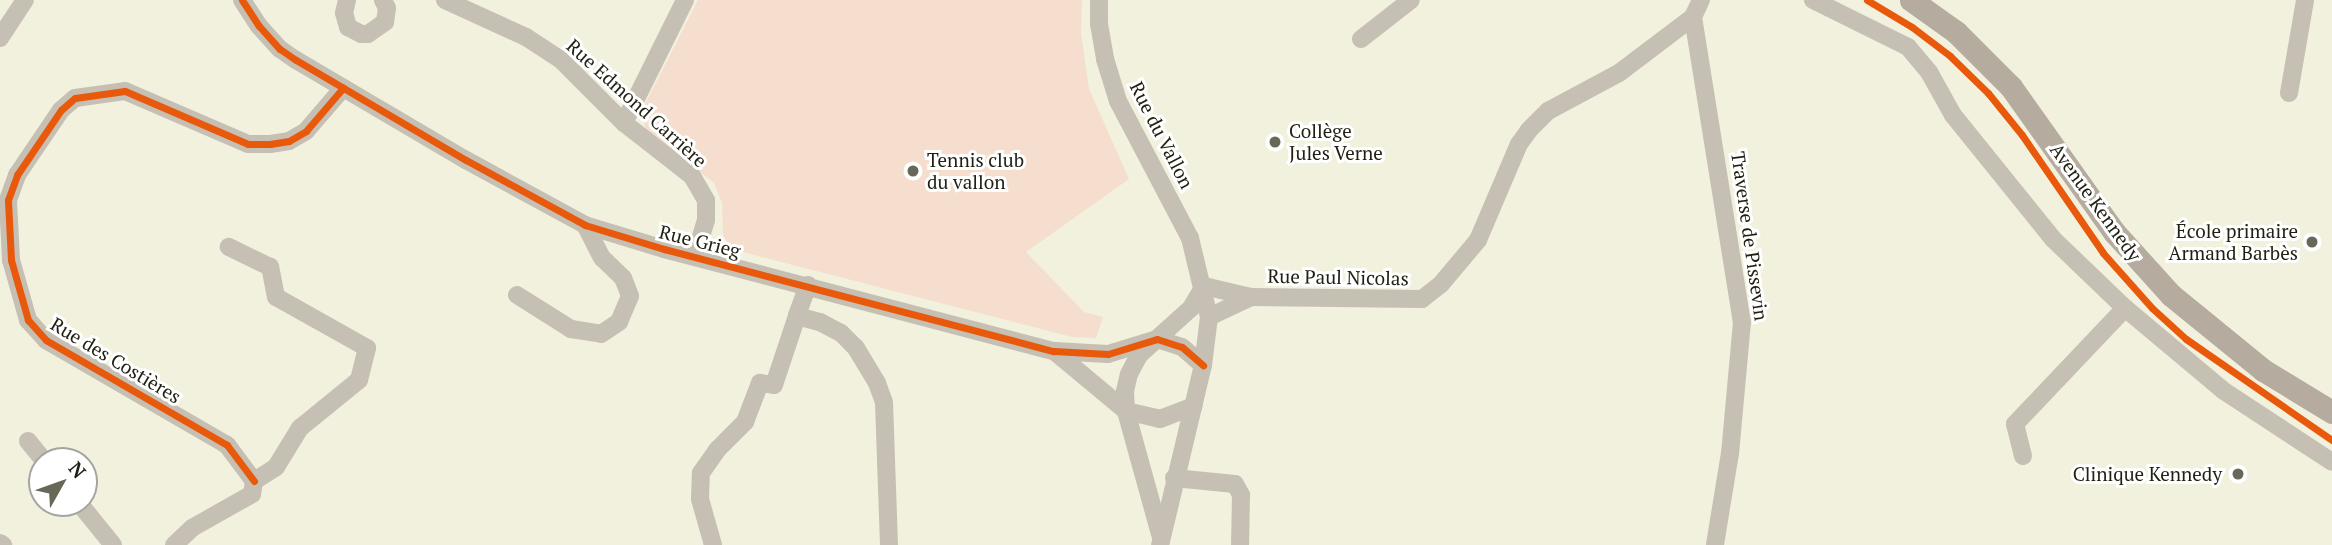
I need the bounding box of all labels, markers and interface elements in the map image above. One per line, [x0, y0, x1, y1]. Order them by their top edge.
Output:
street label: Rue Edmond Carrière [562, 34, 712, 172]
street label: Rue du Vallon [1125, 77, 1199, 193]
place label: Collège Jules Verne [1289, 120, 1383, 164]
marker: Collège Jules Verne [1267, 134, 1283, 150]
street label: Avenue Kennedy [2046, 139, 2146, 265]
place label: Tennis club du vallon [927, 149, 1024, 193]
street label: Traverse de Pissevin [1727, 150, 1773, 322]
marker: Tennis club du vallon [905, 163, 921, 179]
street label: Rue Grieg [657, 220, 743, 262]
place label: École primaire Armand Barbès [2169, 220, 2298, 264]
marker: École primaire Armand Barbès [2304, 234, 2320, 250]
street label: Rue Paul Nicolas [1267, 264, 1409, 290]
street label: Rue des Costières [47, 312, 185, 408]
north arrow [28, 447, 98, 517]
text: N [64, 456, 92, 483]
place label: Clinique Kennedy [2073, 463, 2222, 485]
marker: Clinique Kennedy [2228, 464, 2248, 484]

